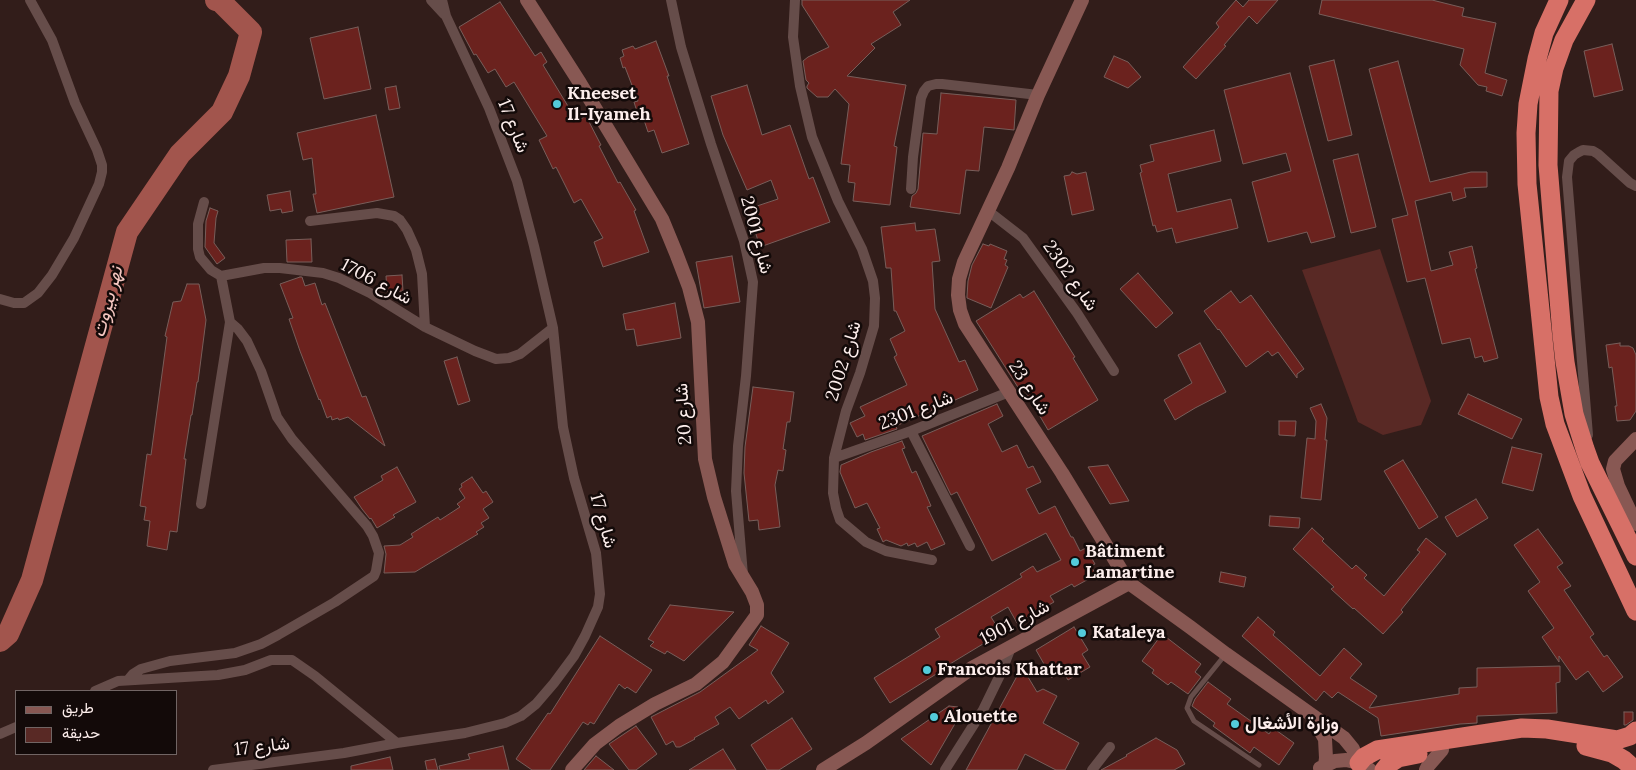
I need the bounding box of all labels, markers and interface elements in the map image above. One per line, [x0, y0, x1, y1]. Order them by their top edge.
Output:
place label: Kneeset Il-Iyameh [567, 83, 651, 126]
street label: شارع 17 [493, 96, 533, 156]
marker: Kneeset Il-Iyameh [551, 98, 563, 110]
street label: شارع 2001 [735, 194, 777, 276]
street label: شارع 2302 [1038, 237, 1102, 315]
street label: شارع 1706 [337, 254, 415, 310]
water label: نهر بيروت [88, 264, 128, 340]
street label: شارع 2002 [822, 318, 866, 404]
street label: شارع 23 [1004, 357, 1054, 419]
street label: شارع 20 [671, 382, 697, 446]
street label: شارع 2301 [876, 387, 956, 435]
street label: شارع 17 [585, 491, 621, 551]
place label: Bâtiment Lamartine [1085, 541, 1174, 584]
marker: Bâtiment Lamartine [1069, 556, 1081, 568]
street label: شارع 1901 [977, 596, 1053, 650]
place label: Kataleya [1092, 622, 1165, 644]
marker: Kataleya [1076, 627, 1088, 639]
place label: Francois Khattar [937, 659, 1082, 681]
marker: Francois Khattar [921, 664, 933, 676]
legend [15, 690, 178, 755]
text: طريق [62, 698, 94, 717]
place label: Alouette [944, 706, 1017, 728]
marker: Alouette [928, 711, 940, 723]
place label: وزارة الأشغال [1245, 713, 1339, 735]
marker: وزارة الأشغال [1229, 718, 1241, 730]
text: حديقة [62, 723, 100, 742]
street label: شارع 17 [233, 733, 291, 761]

